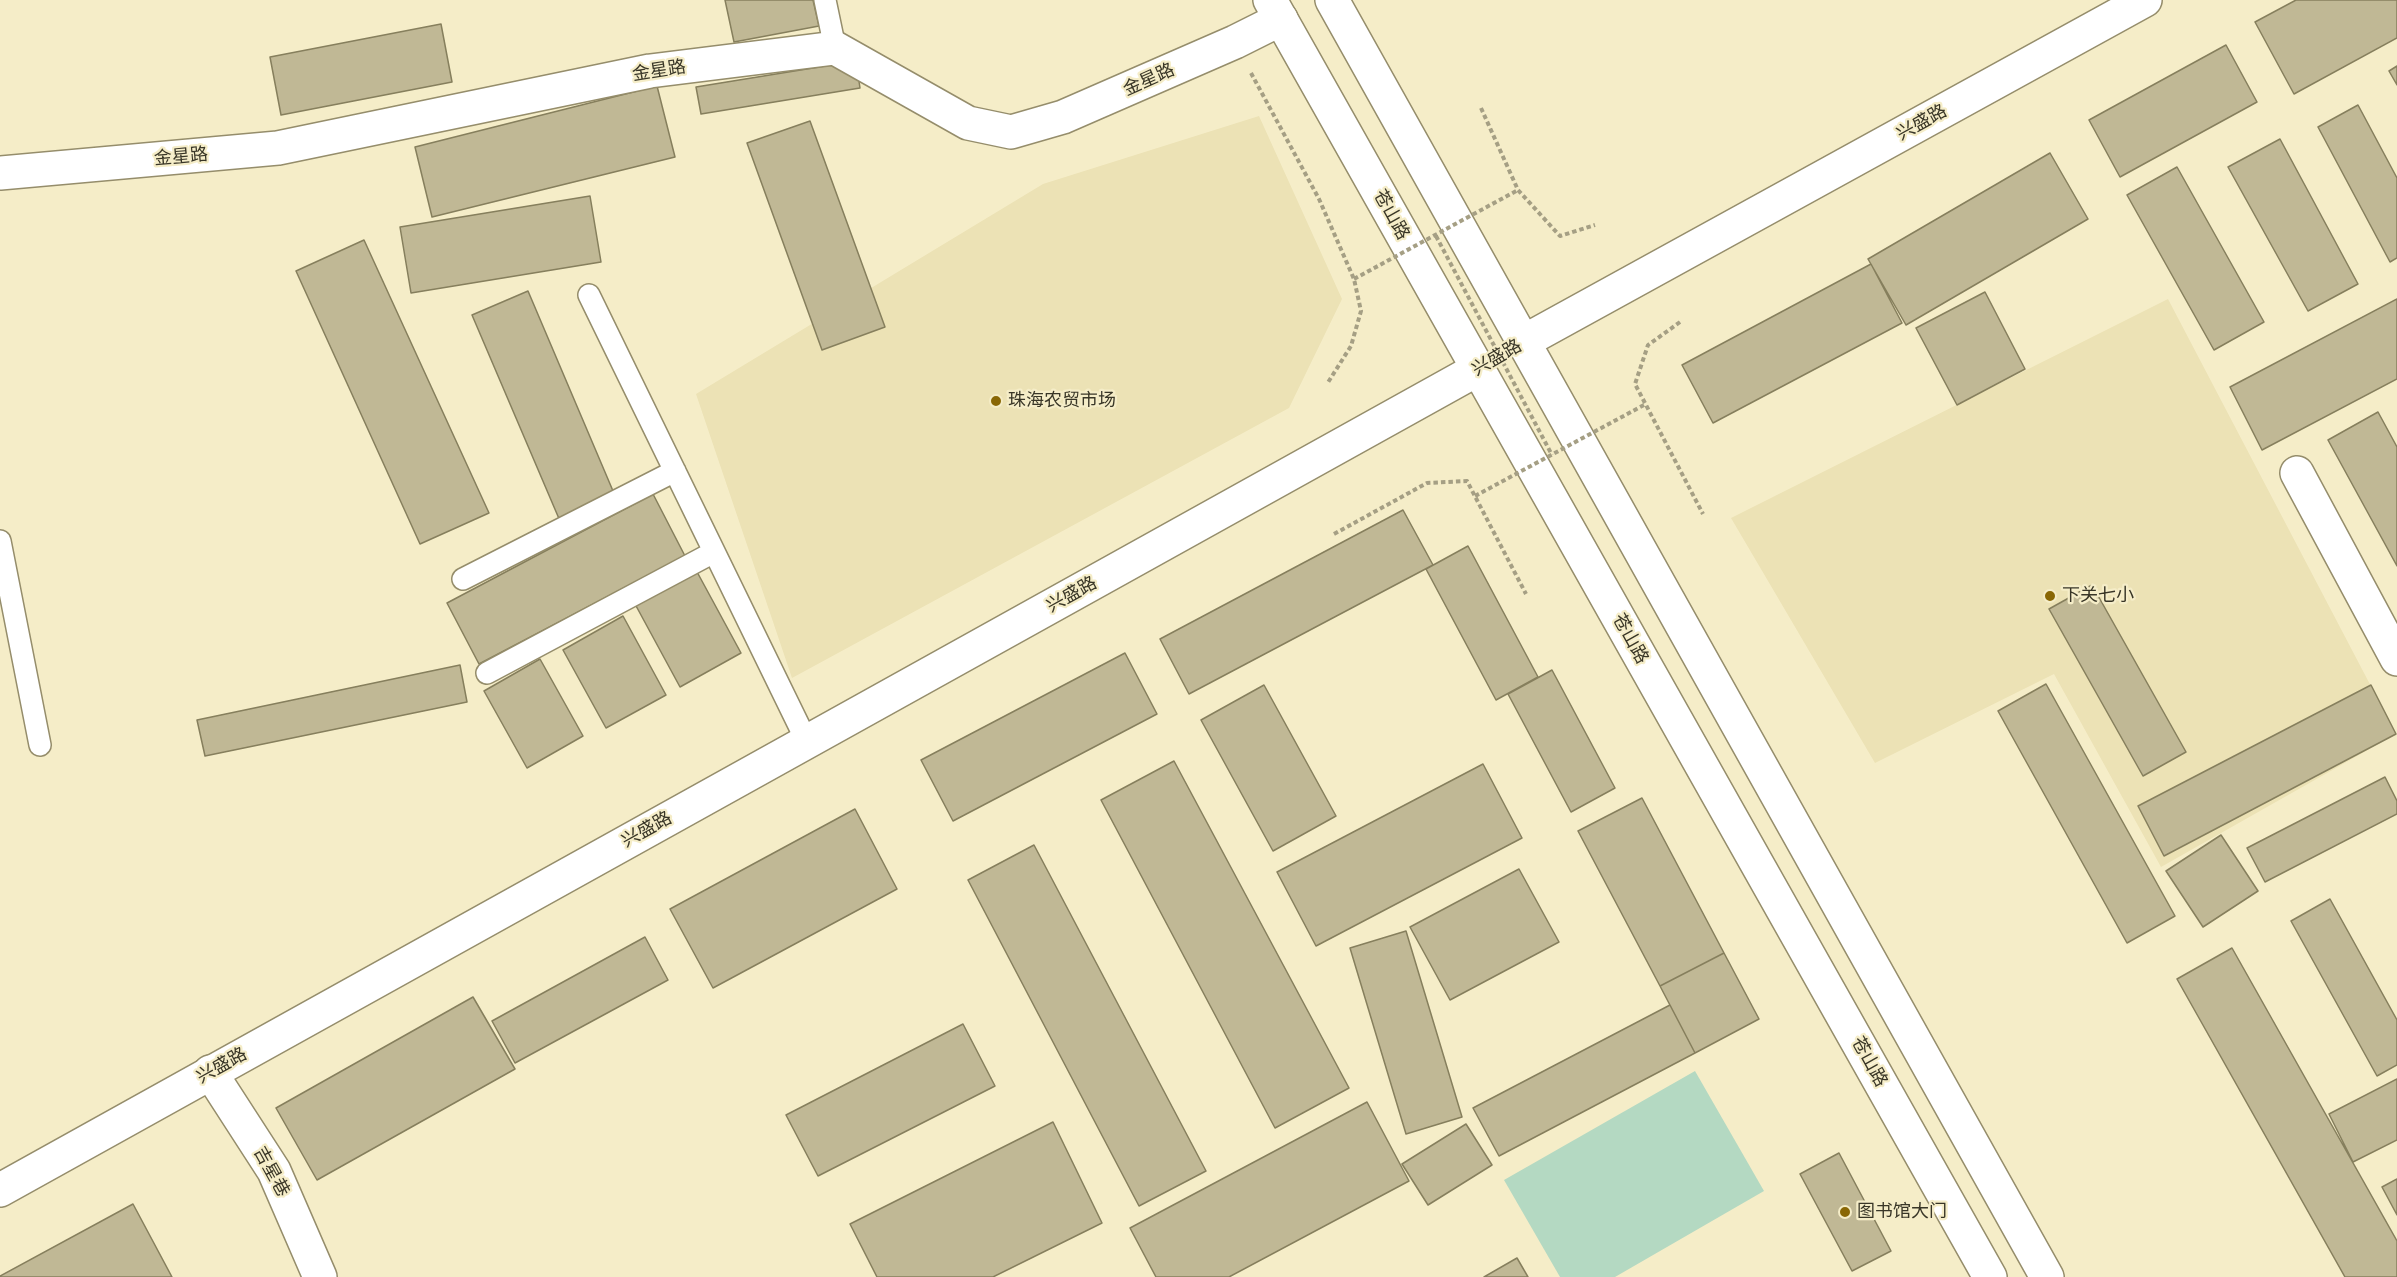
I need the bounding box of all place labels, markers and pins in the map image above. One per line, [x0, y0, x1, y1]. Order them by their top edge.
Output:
place label: 珠海农贸市场 [1008, 390, 1116, 412]
marker: 珠海农贸市场 [989, 394, 1003, 408]
place label: 下关七小 [2062, 585, 2134, 607]
marker: 下关七小 [2043, 589, 2057, 603]
place label: 图书馆大门 [1857, 1201, 1947, 1223]
marker: 图书馆大门 [1838, 1205, 1852, 1219]

